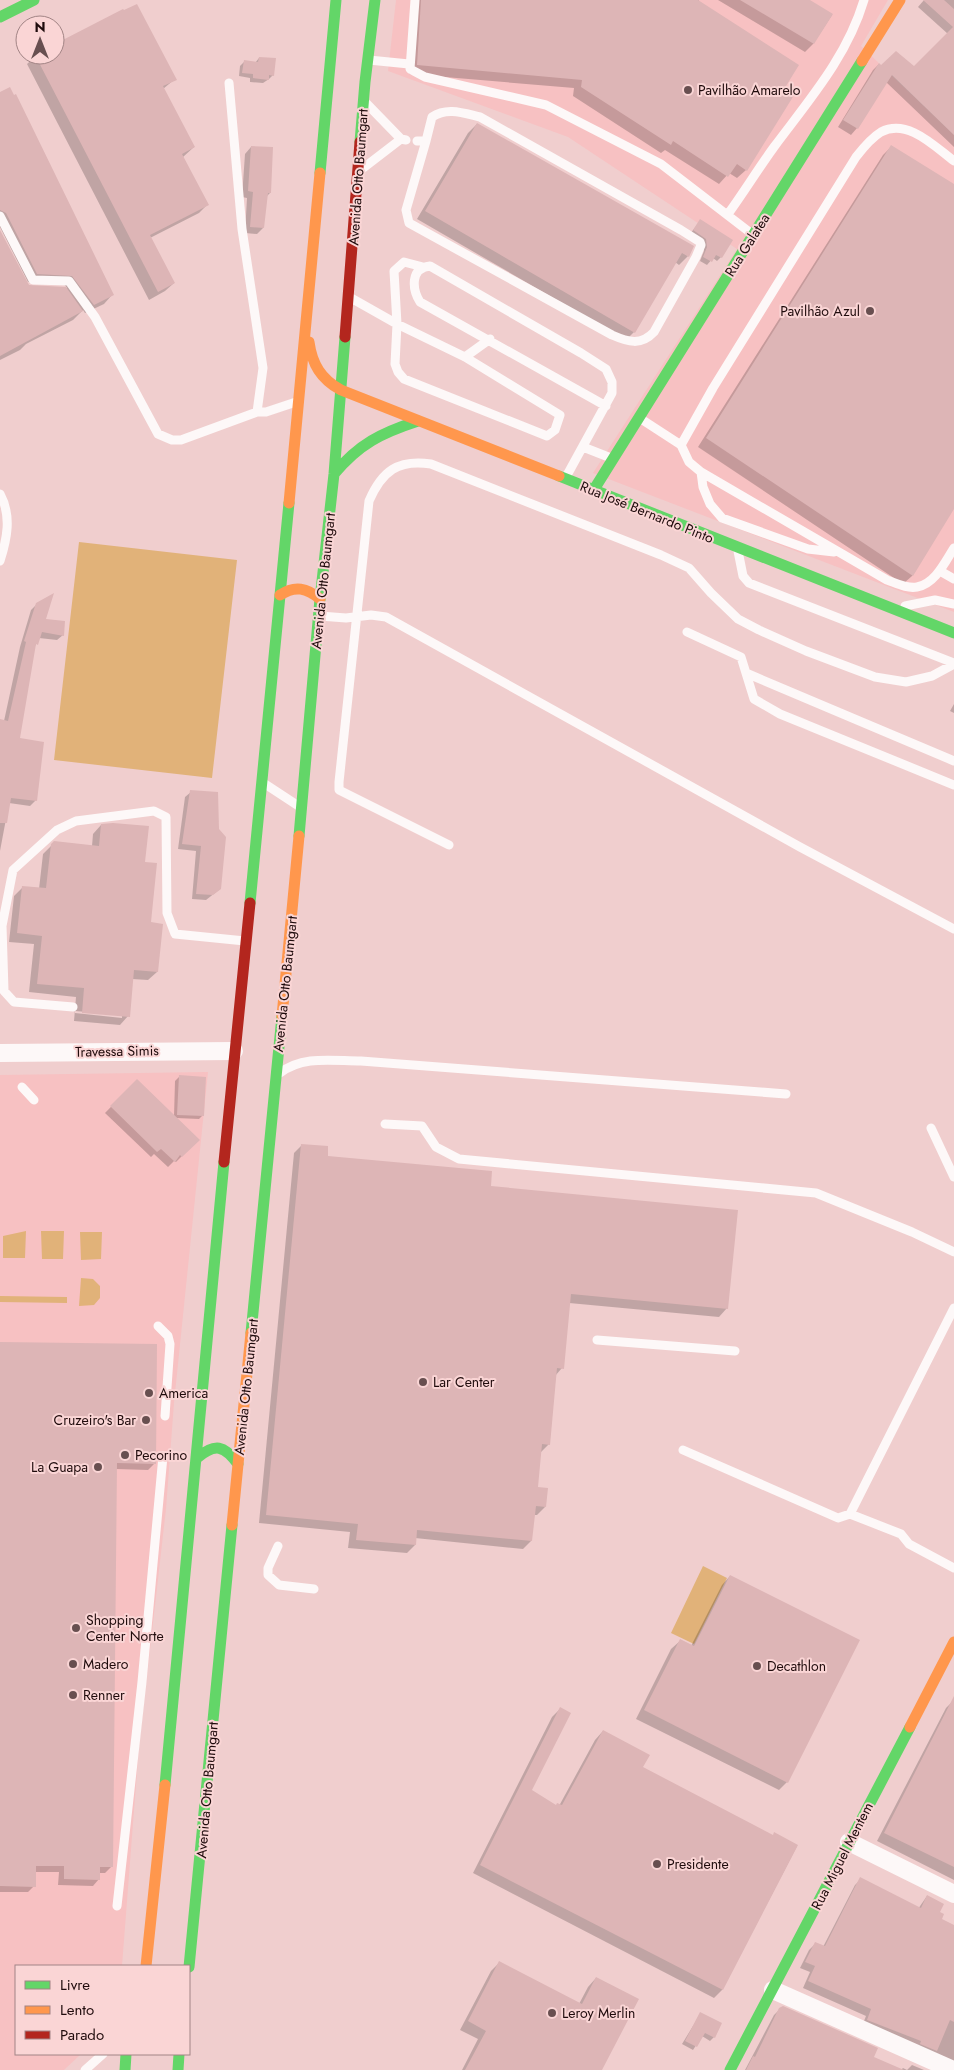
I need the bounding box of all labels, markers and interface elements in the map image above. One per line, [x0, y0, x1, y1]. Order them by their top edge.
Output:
north arrow [15, 15, 65, 65]
text: N [34, 17, 46, 37]
place label: Pavilhão Amarelo [698, 80, 801, 100]
marker: Pavilhão Amarelo [682, 84, 694, 96]
street label: Avenida Otto Baumgart [343, 107, 373, 246]
street label: Rua Galatea [720, 210, 774, 280]
place label: Pavilhão Azul [780, 301, 860, 321]
marker: Pavilhão Azul [864, 305, 876, 317]
street label: Rua José Bernardo Pinto [577, 476, 717, 548]
street label: Avenida Otto Baumgart [306, 511, 340, 650]
street label: Avenida Otto Baumgart [268, 914, 302, 1053]
street label: Travessa Simis [75, 1040, 159, 1062]
street label: Avenida Otto Baumgart [229, 1317, 263, 1456]
place label: Lar Center [433, 1372, 495, 1392]
marker: Lar Center [417, 1376, 429, 1388]
place label: America [159, 1383, 208, 1403]
marker: America [143, 1387, 155, 1399]
place label: Cruzeiro's Bar [54, 1410, 136, 1430]
marker: Cruzeiro's Bar [140, 1414, 152, 1426]
place label: Pecorino [135, 1445, 188, 1465]
marker: Pecorino [119, 1449, 131, 1461]
place label: La Guapa [31, 1457, 88, 1477]
marker: La Guapa [92, 1461, 104, 1473]
place label: Shopping Center Norte [86, 1610, 164, 1646]
marker: Shopping Center Norte [70, 1622, 82, 1634]
place label: Madero [83, 1654, 129, 1674]
place label: Decathlon [767, 1656, 826, 1676]
marker: Madero [67, 1658, 79, 1670]
marker: Decathlon [751, 1660, 763, 1672]
place label: Renner [83, 1685, 125, 1705]
marker: Renner [67, 1689, 79, 1701]
street label: Avenida Otto Baumgart [191, 1720, 223, 1859]
street label: Rua Miguel Mentem [806, 1799, 878, 1913]
place label: Presidente [667, 1854, 729, 1874]
marker: Presidente [651, 1858, 663, 1870]
legend [15, 1965, 190, 2055]
text: Livre [60, 1974, 90, 1996]
text: Lento [60, 1999, 94, 2021]
place label: Leroy Merlin [562, 2003, 635, 2023]
marker: Leroy Merlin [546, 2007, 558, 2019]
text: Parado [60, 2024, 104, 2046]

